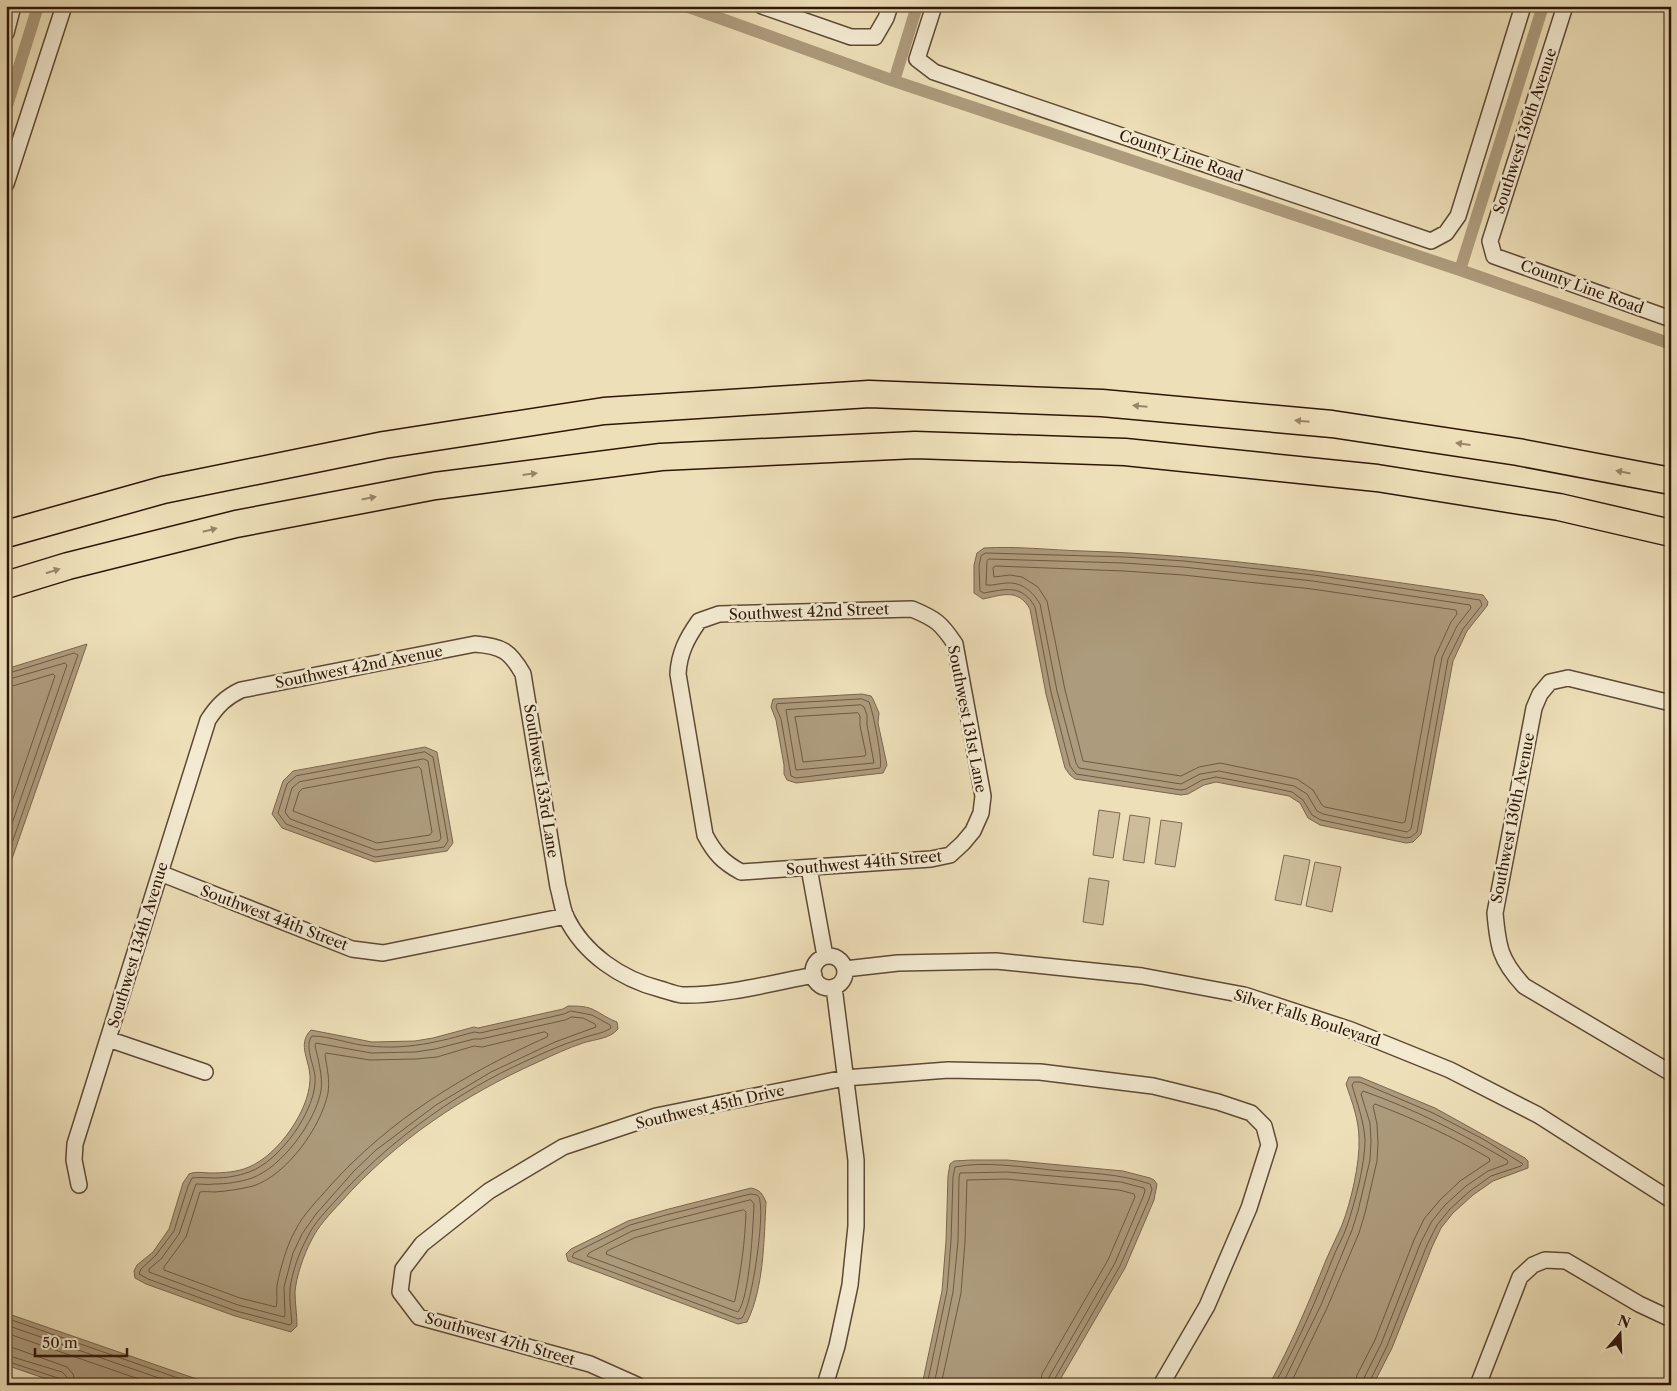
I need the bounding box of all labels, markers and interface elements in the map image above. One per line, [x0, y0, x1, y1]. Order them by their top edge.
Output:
street label: Southwest 130th Avenue [1489, 45, 1560, 216]
street label: County Line Road [1117, 125, 1246, 186]
street label: County Line Road [1518, 255, 1646, 318]
one-way arrow [1132, 402, 1148, 410]
one-way arrow [1294, 417, 1310, 425]
one-way arrow [1455, 439, 1471, 447]
one-way arrow [1615, 468, 1630, 476]
one-way arrow [522, 470, 538, 478]
one-way arrow [362, 494, 378, 502]
one-way arrow [203, 526, 218, 534]
one-way arrow [45, 566, 60, 574]
street label: Southwest 42nd Street [729, 599, 890, 624]
street label: Southwest 42nd Avenue [273, 641, 444, 692]
street label: Southwest 131st Lane [944, 643, 991, 794]
street label: Southwest 133rd Lane [520, 703, 563, 859]
street label: Southwest 130th Avenue [1487, 731, 1538, 905]
street label: Southwest 44th Street [785, 846, 943, 879]
street label: Southwest 134th Avenue [103, 860, 172, 1030]
street label: Southwest 44th Street [198, 881, 351, 955]
street label: Silver Falls Boulevard [1232, 985, 1383, 1050]
street label: Southwest 45th Drive [634, 1080, 786, 1133]
street label: Southwest 47th Street [423, 1308, 578, 1369]
north arrow [1594, 1308, 1644, 1358]
text: N [1616, 1311, 1633, 1332]
scale bar [35, 1326, 128, 1358]
text: 50 m [42, 1333, 78, 1352]

